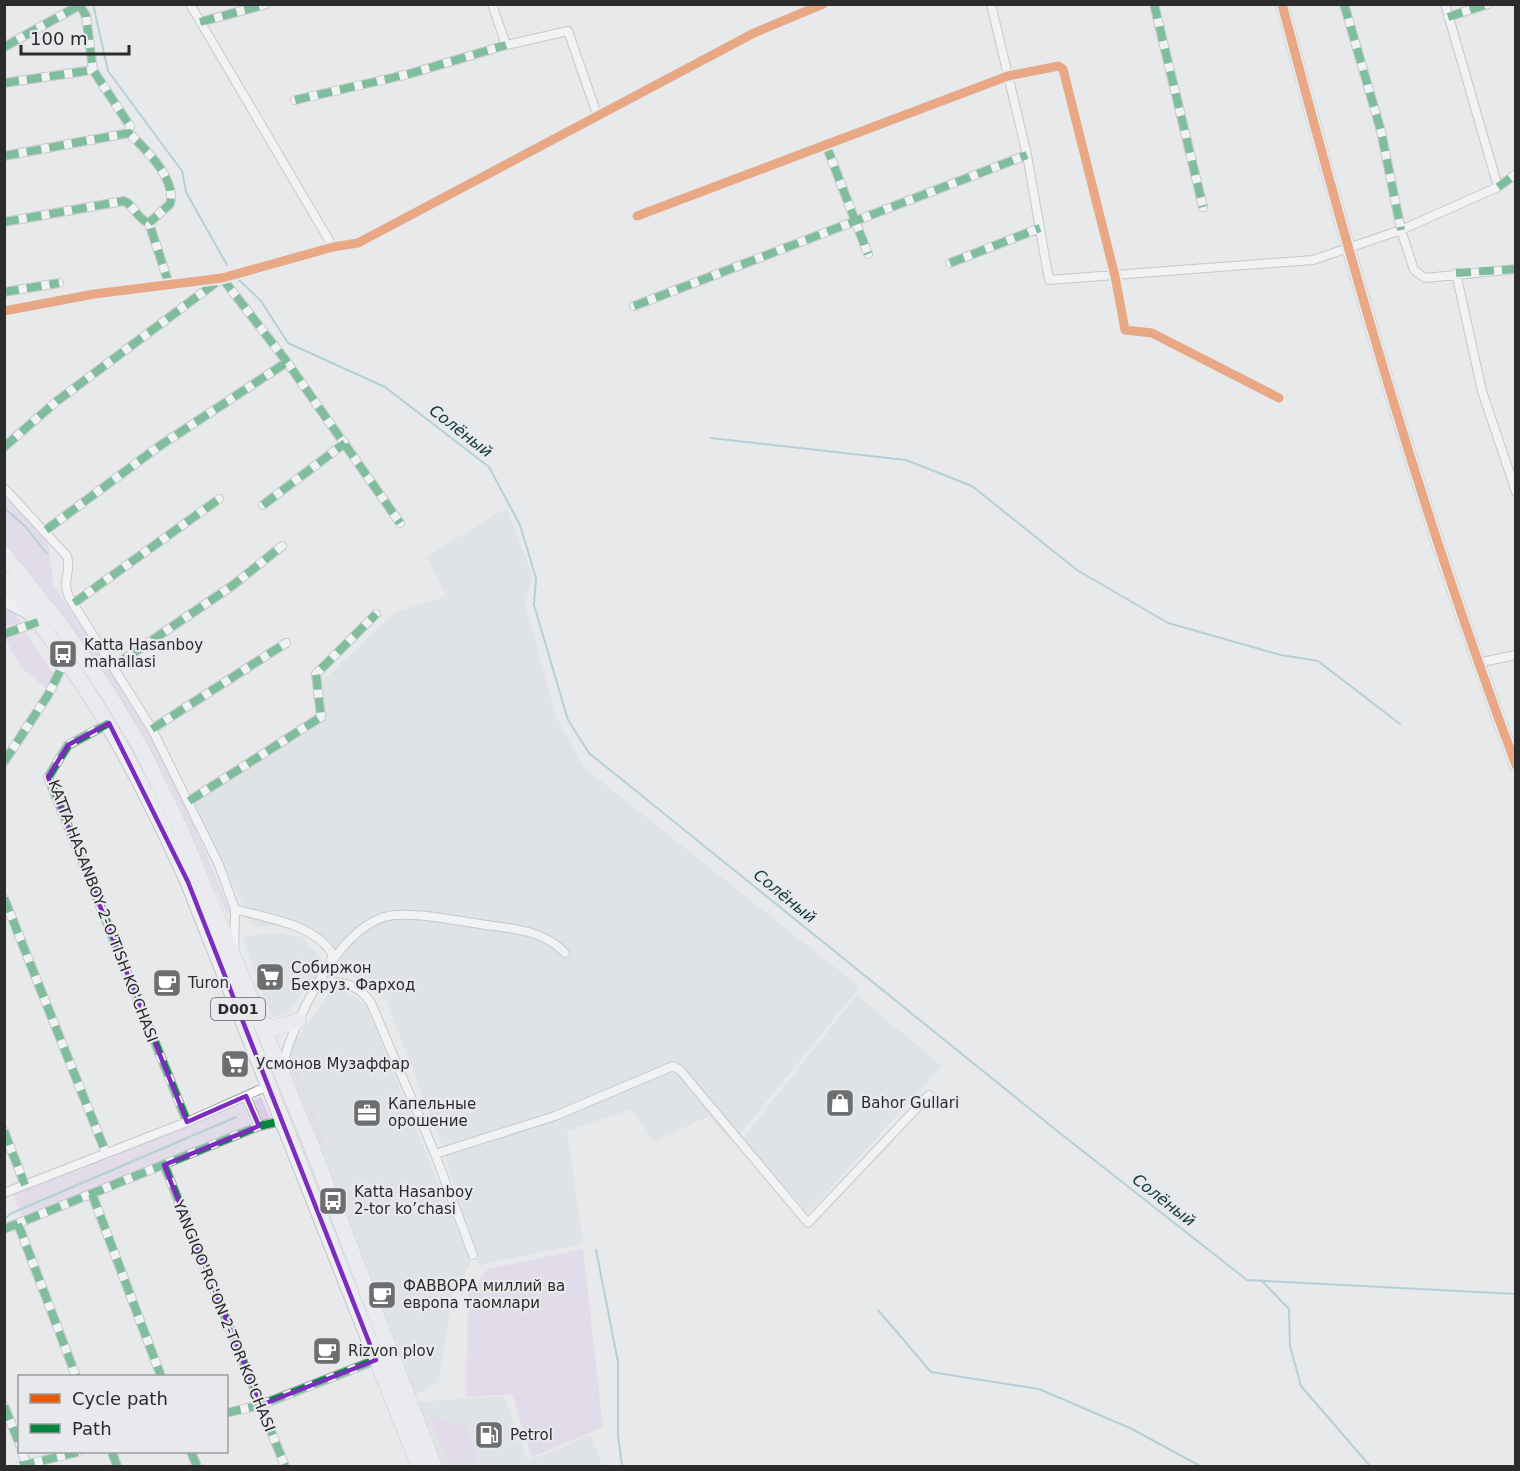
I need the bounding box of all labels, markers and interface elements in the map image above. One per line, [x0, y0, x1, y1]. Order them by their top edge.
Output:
scale bar [21, 18, 129, 56]
text: 100 m [30, 28, 88, 49]
water label: Солёный [426, 401, 496, 461]
place label: Katta Hasanboy mahallasi [84, 636, 203, 671]
bus stop icon: Katta Hasanboy mahallasi [47, 638, 79, 670]
street label: KATTA HASANBOY 2-O'TISH KO'CHASI [44, 777, 162, 1045]
water label: Солёный [750, 865, 820, 927]
place label: Собиржон Бехруз. Фарход [291, 959, 415, 994]
supermarket icon: Собиржон Бехруз. Фарход [254, 961, 286, 993]
cafe icon: Turon [151, 967, 183, 999]
place label: Turon [187, 974, 229, 992]
road number: D001 [211, 998, 265, 1020]
supermarket icon: Усмонов Музаффар [219, 1048, 251, 1080]
place label: Усмонов Музаффар [256, 1055, 410, 1073]
shop icon: Bahor Gullari [824, 1087, 856, 1119]
place label: Bahor Gullari [861, 1094, 959, 1112]
place label: Капельные орошение [388, 1095, 476, 1130]
office icon: Капельные орошение [351, 1097, 383, 1129]
water label: Солёный [1129, 1170, 1199, 1230]
place label: Katta Hasanboy 2-tor ko’chasi [354, 1183, 473, 1218]
bus stop icon: Katta Hasanboy 2-tor ko’chasi [317, 1185, 349, 1217]
street label: YANGIQO'RG'ON 2-TOR KO'CHASI [169, 1197, 279, 1434]
place label: ФАВВОРА миллий ва европа таомлари [403, 1277, 565, 1312]
cafe icon: ФАВВОРА миллий ва европа таомлари [366, 1279, 398, 1311]
cafe icon: Rizvon plov [311, 1335, 343, 1367]
place label: Rizvon plov [348, 1342, 435, 1360]
legend [18, 1375, 228, 1453]
text: Cycle path [72, 1388, 168, 1409]
text: Path [72, 1418, 112, 1439]
fuel station icon: Petrol [473, 1419, 505, 1451]
place label: Petrol [510, 1426, 553, 1444]

